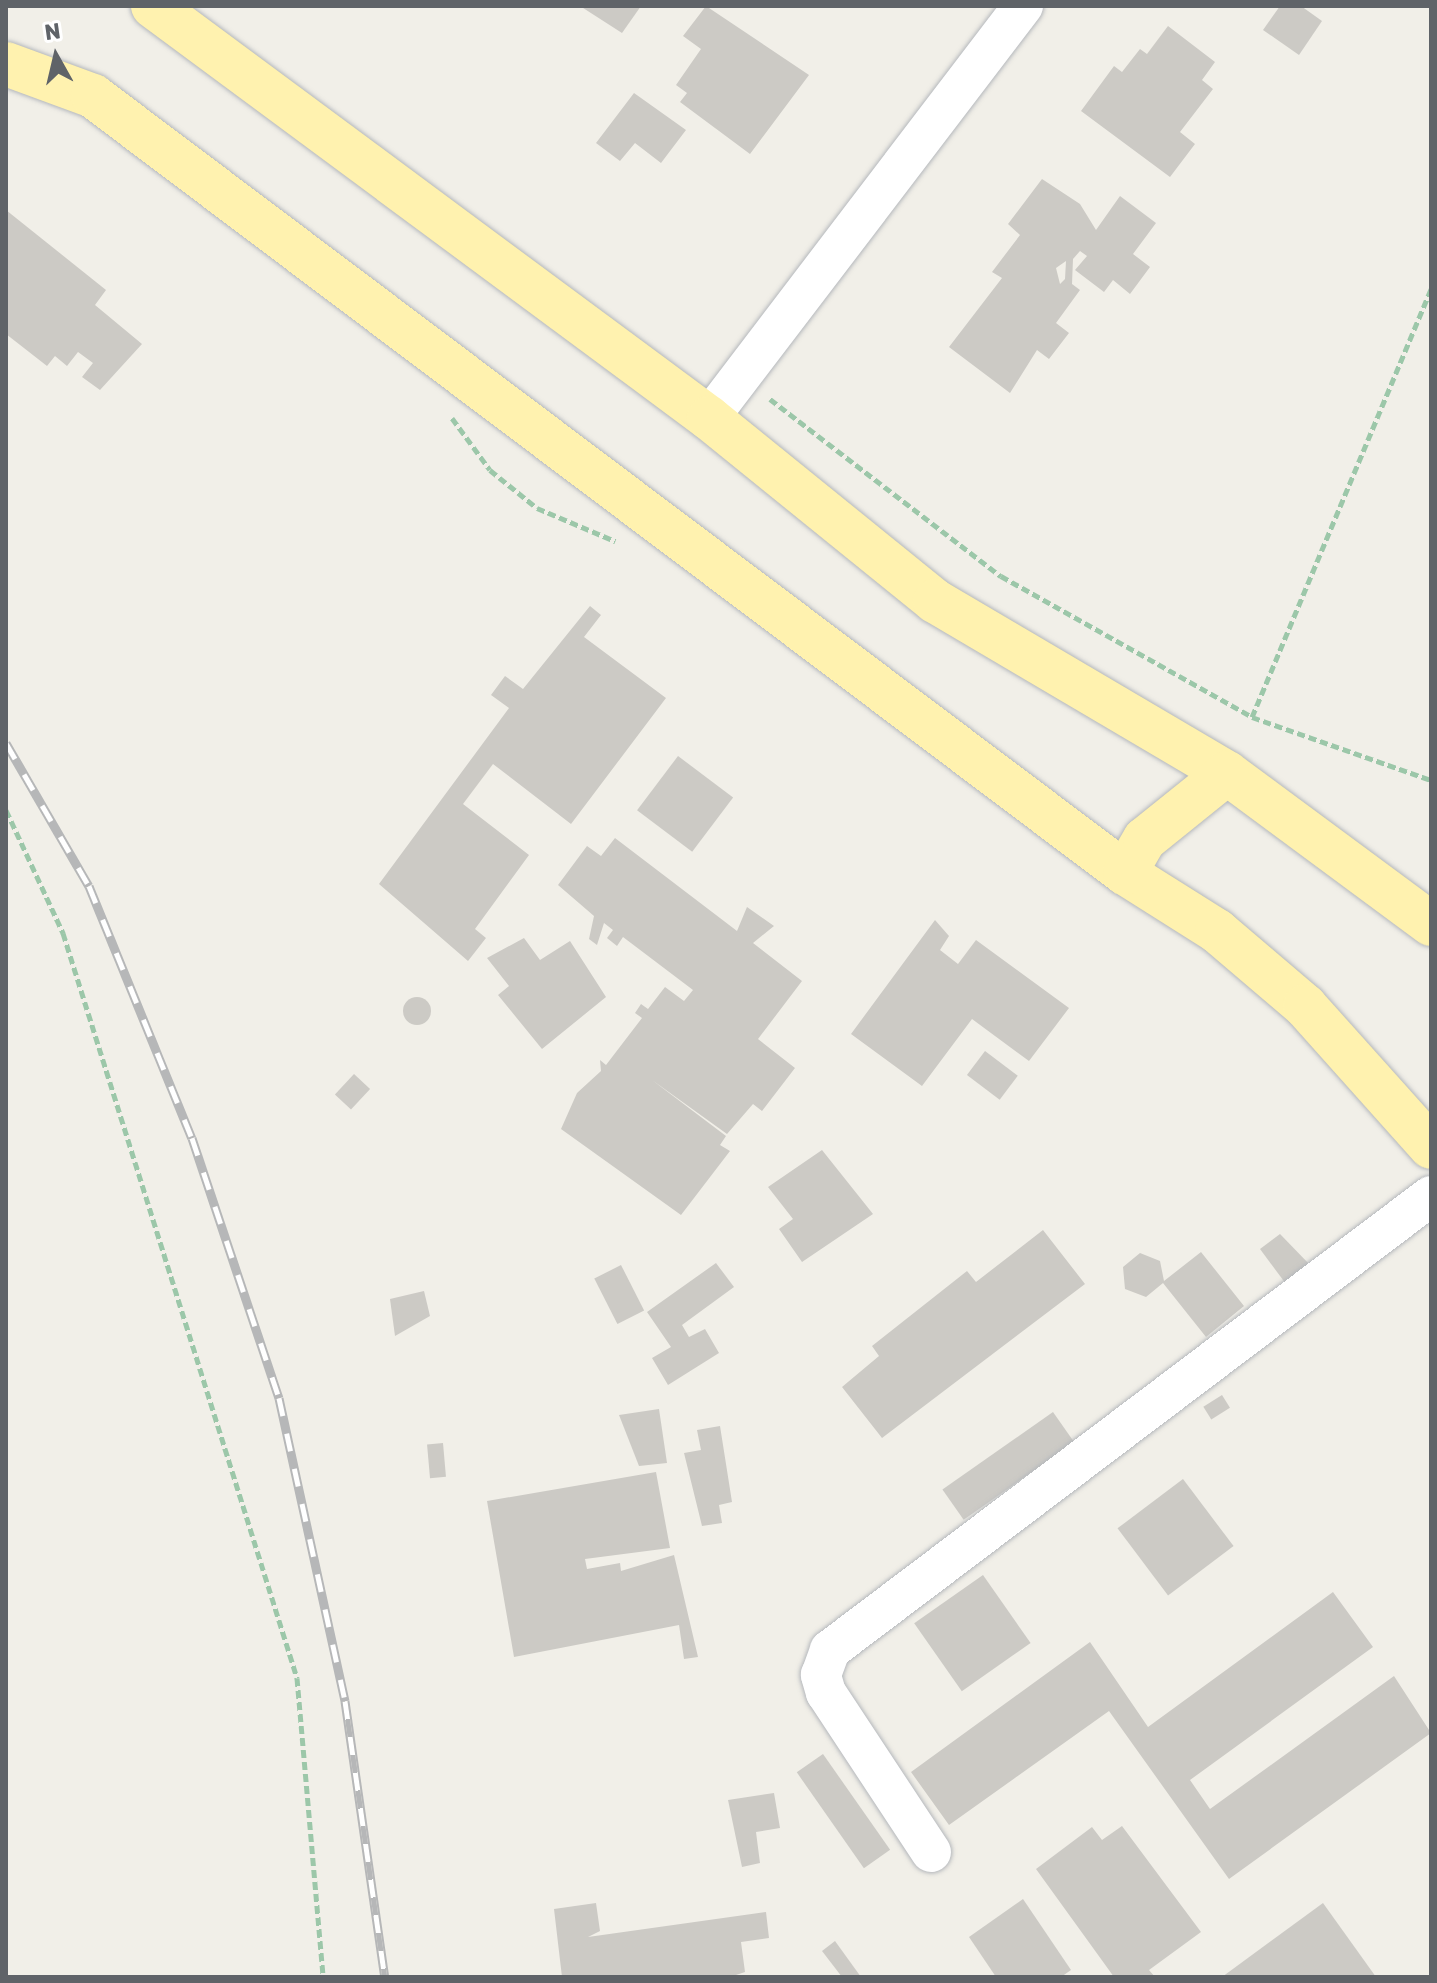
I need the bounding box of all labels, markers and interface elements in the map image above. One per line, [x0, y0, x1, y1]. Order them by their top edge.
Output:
north arrow [16, 16, 96, 96]
text: N [43, 17, 62, 46]

